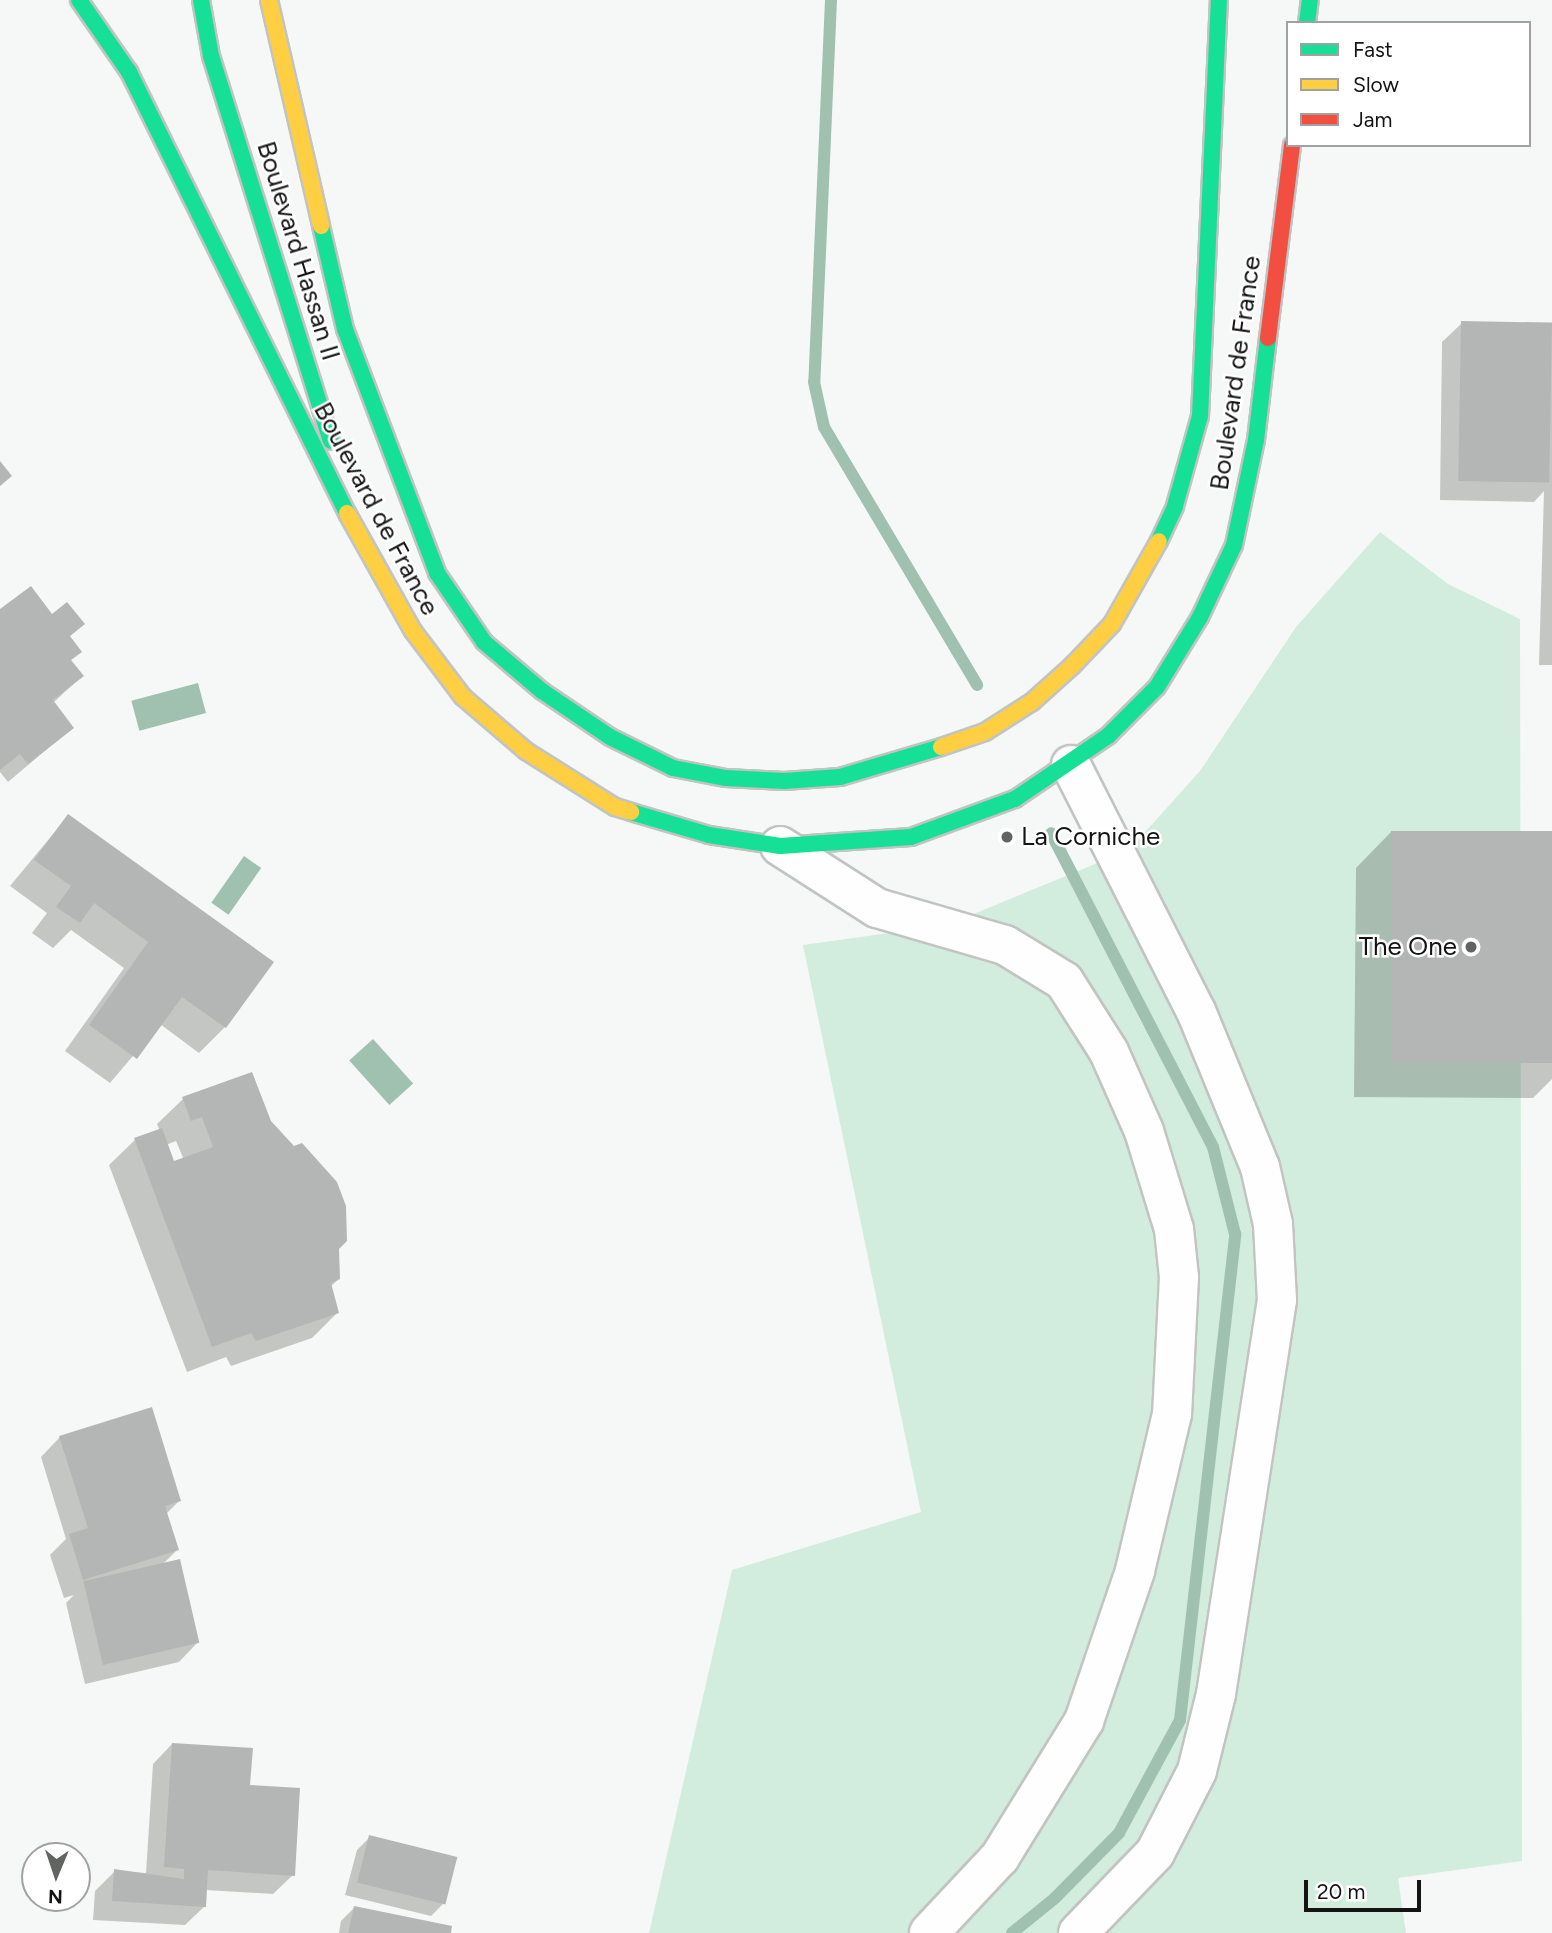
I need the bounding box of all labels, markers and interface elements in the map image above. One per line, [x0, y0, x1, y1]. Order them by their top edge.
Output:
legend [1286, 21, 1531, 147]
text: Fast [1353, 37, 1393, 62]
text: Slow [1353, 72, 1399, 97]
text: Jam [1353, 107, 1392, 132]
street label: Boulevard Hassan II [250, 138, 346, 364]
street label: Boulevard de France [1204, 254, 1268, 492]
street label: Boulevard de France [307, 397, 445, 621]
place label: La Corniche [1021, 821, 1160, 853]
marker: La Corniche [999, 829, 1015, 845]
place label: The One [1359, 931, 1457, 963]
marker: The One [1463, 939, 1479, 955]
north arrow [21, 1842, 91, 1912]
scale bar [1307, 1867, 1424, 1911]
text: 20 m [1317, 1879, 1365, 1904]
text: N [48, 1885, 63, 1908]

